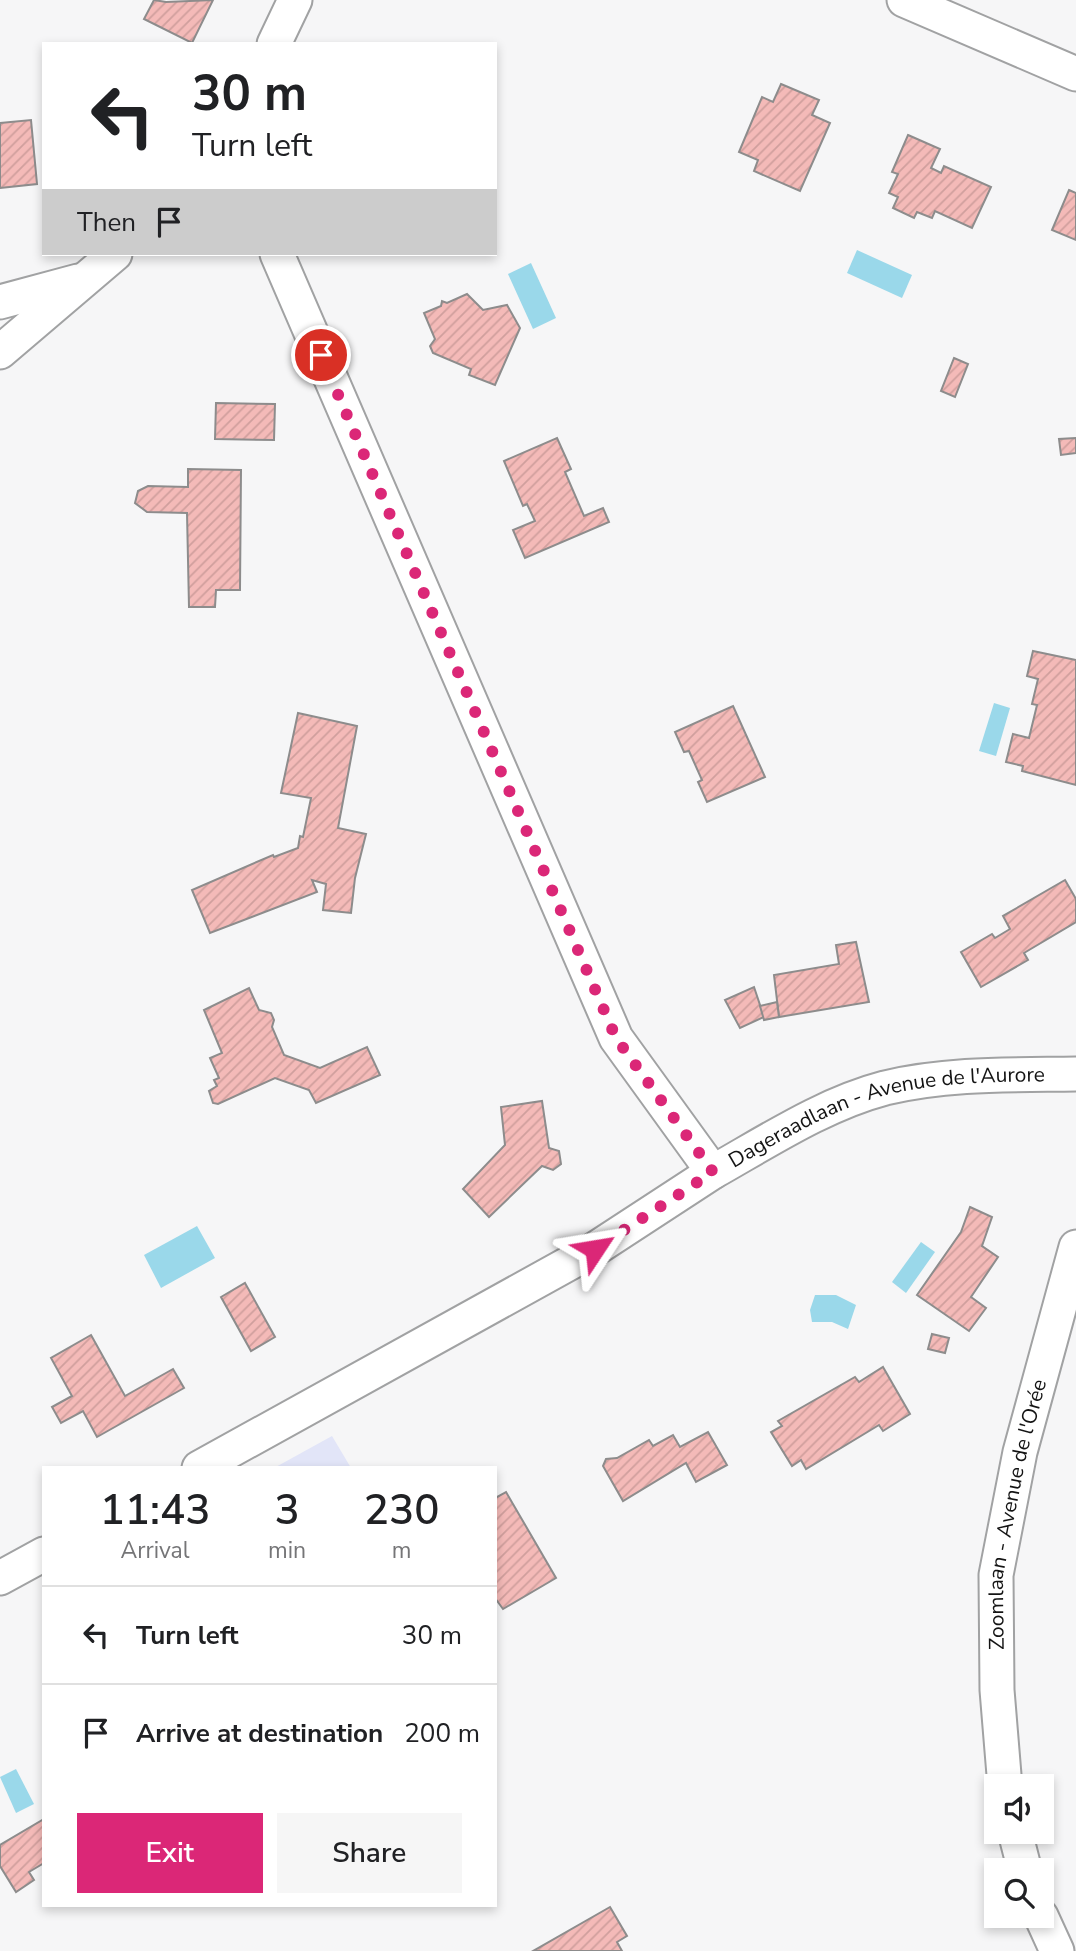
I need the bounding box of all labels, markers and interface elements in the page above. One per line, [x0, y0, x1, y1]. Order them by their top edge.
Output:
text: 30 m [192, 60, 307, 127]
icon: left [77, 70, 168, 161]
text: Turn left [192, 124, 312, 167]
icon: arrive [150, 203, 188, 241]
text: Then [77, 205, 136, 240]
pin [291, 325, 351, 385]
icon: arrive [302, 336, 340, 374]
street label: Dageraadlaan - Avenue de l'Aurore [723, 1060, 1045, 1174]
position arrow [558, 1212, 632, 1286]
street label: Zoomlaan - Avenue de l'Orée [981, 1376, 1053, 1650]
text: 11:43 [100, 1482, 210, 1539]
text: 3 [274, 1482, 300, 1539]
text: 230 [364, 1482, 439, 1539]
text: Arrival [120, 1535, 190, 1566]
text: min [268, 1535, 306, 1566]
text: m [392, 1535, 411, 1566]
icon: left [77, 1616, 115, 1654]
text: Turn left [136, 1618, 239, 1653]
text: 30 m [402, 1618, 462, 1653]
icon: arrive [77, 1714, 115, 1752]
text: Arrive at destination [136, 1716, 383, 1751]
text: 200 m [404, 1716, 480, 1751]
map controls [984, 1774, 1054, 1928]
button: sound [984, 1774, 1054, 1844]
button: Exit [77, 1813, 263, 1893]
button: Share [277, 1813, 462, 1893]
button: search [984, 1858, 1054, 1928]

